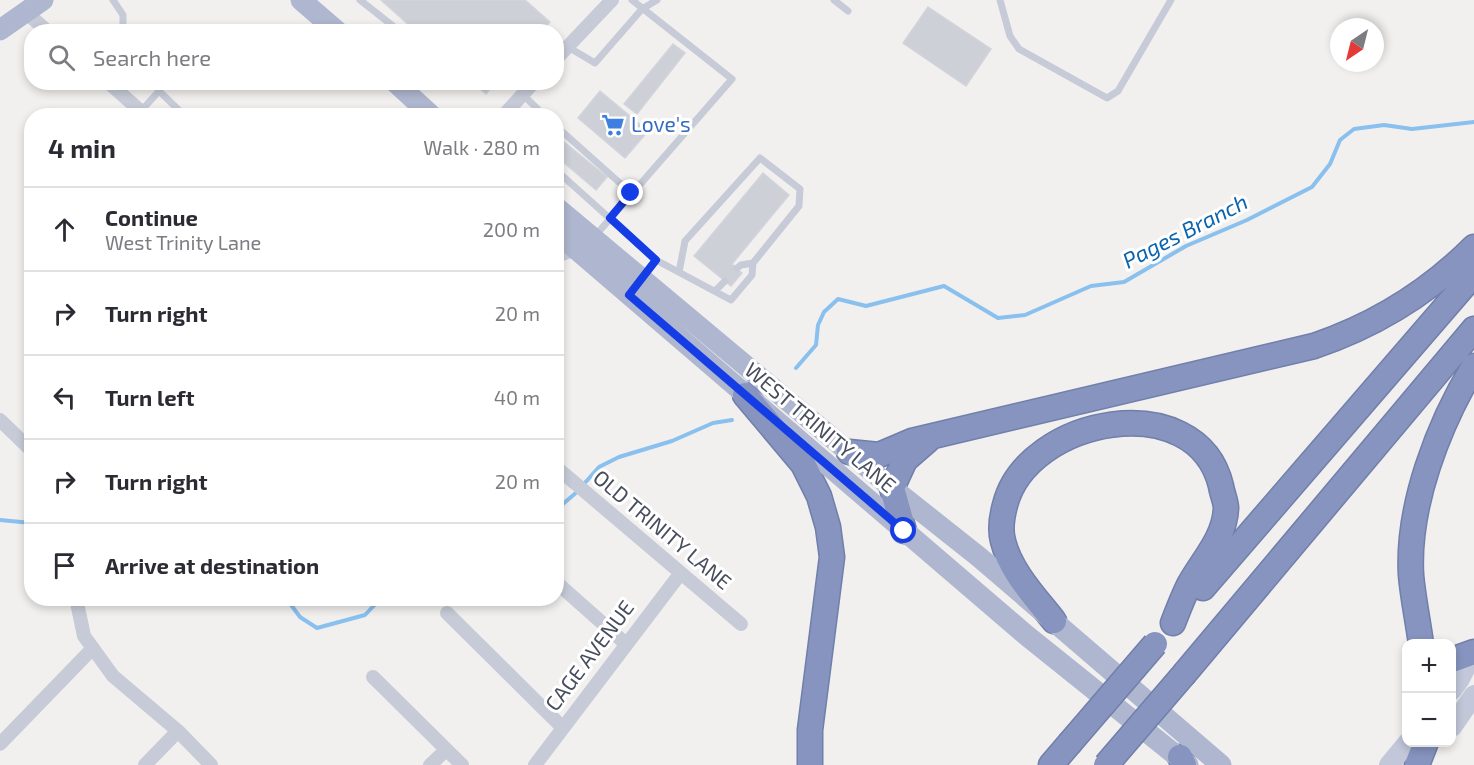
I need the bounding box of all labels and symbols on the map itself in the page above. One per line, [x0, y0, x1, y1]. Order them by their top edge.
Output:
north arrow [1330, 18, 1384, 72]
place label: Love's [631, 111, 691, 136]
supermarket icon: Love's [600, 112, 626, 138]
route end [617, 179, 643, 205]
water label: Pages Branch [1118, 187, 1251, 273]
street label: WEST TRINITY LANE [741, 357, 901, 497]
street label: OLD TRINITY LANE [589, 464, 737, 594]
route start [890, 517, 916, 543]
street label: CAGE AVENUE [539, 595, 638, 715]

